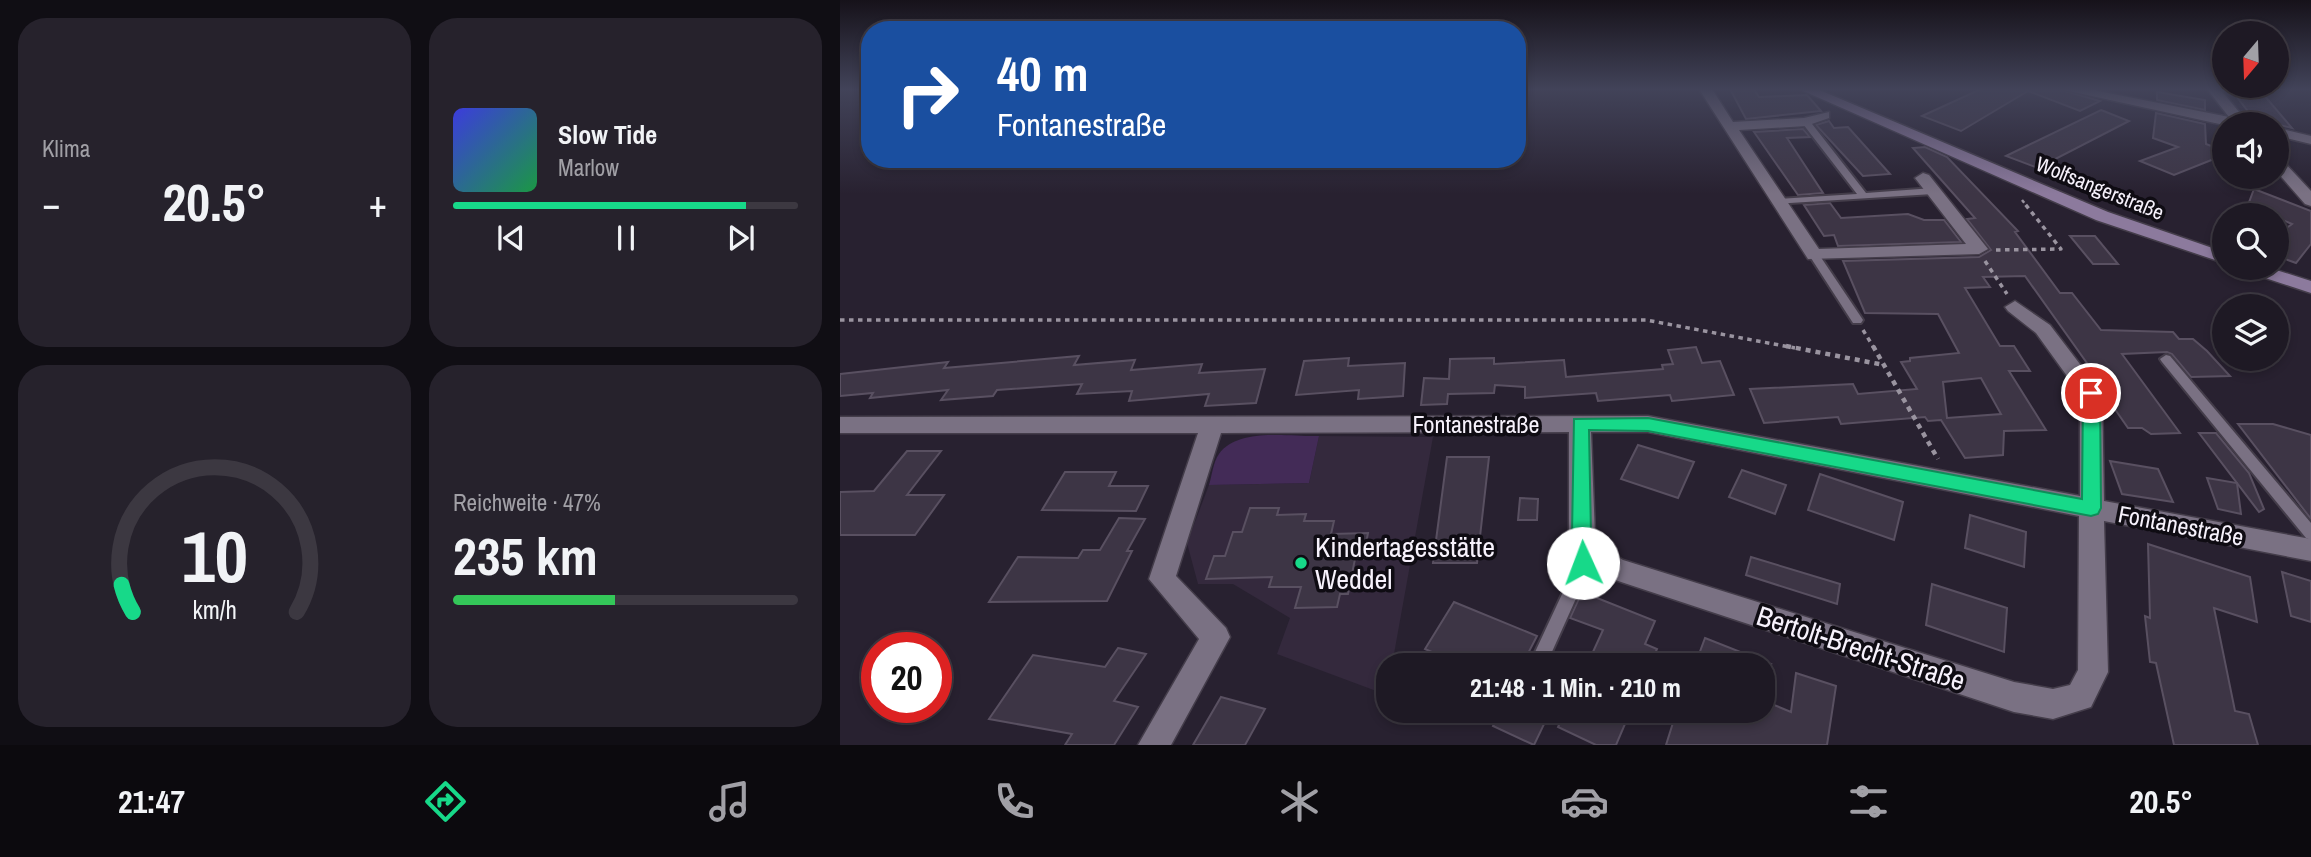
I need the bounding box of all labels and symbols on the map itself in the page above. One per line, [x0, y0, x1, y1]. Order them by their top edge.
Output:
north arrow [2212, 21, 2289, 98]
street label: Wolfsangerstraße [2032, 149, 2168, 227]
pin [2061, 363, 2121, 423]
street label: Fontanestraße [1412, 408, 1540, 440]
street label: Fontanestraße [2116, 497, 2246, 553]
position arrow [1546, 526, 1620, 600]
place label: Kindertagesstätte Weddel [1315, 528, 1495, 598]
marker: Kindertagesstätte Weddel [1293, 555, 1309, 571]
street label: Bertolt-Brecht-Straße [1752, 596, 1970, 700]
speed limit sign: 20 [861, 632, 952, 723]

